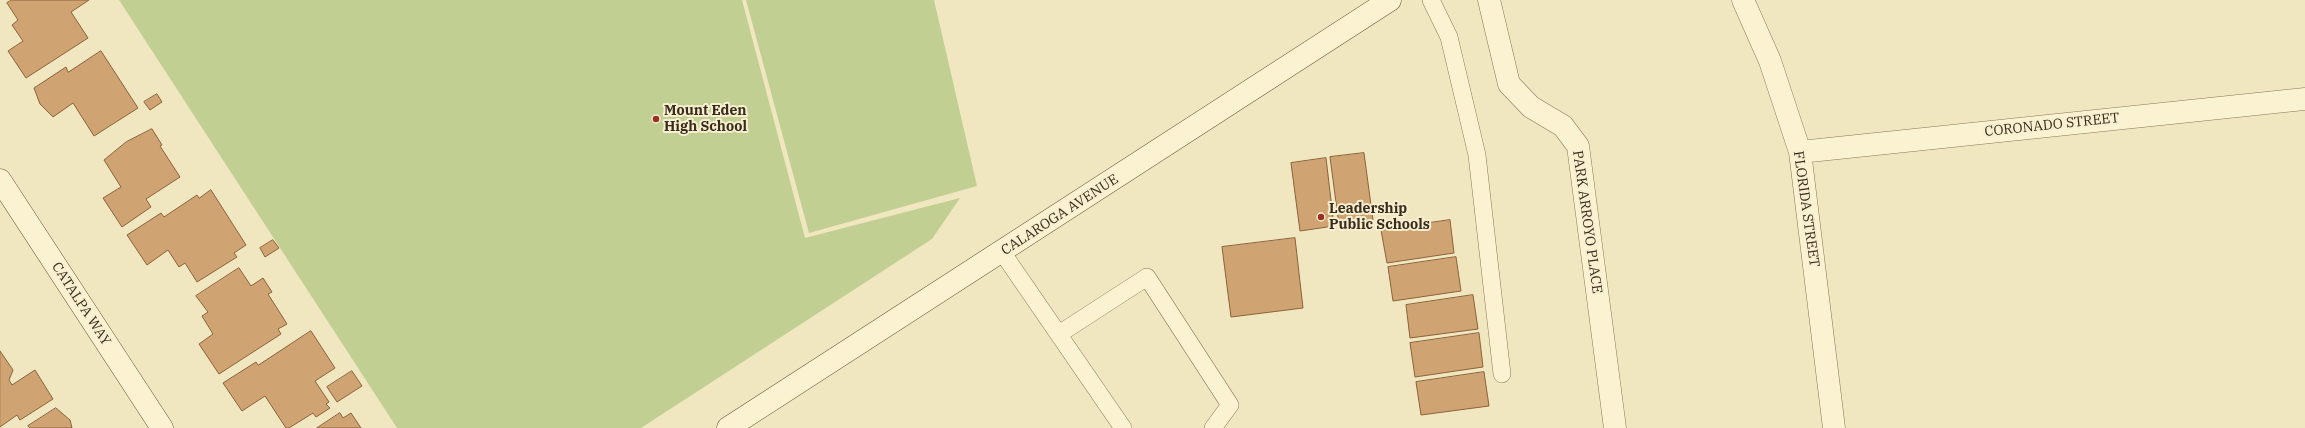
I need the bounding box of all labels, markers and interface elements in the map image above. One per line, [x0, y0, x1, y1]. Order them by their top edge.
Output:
place label: Mount Eden High School [664, 103, 747, 136]
street label: CORONADO STREET [1984, 110, 2120, 140]
marker: Mount Eden High School [651, 114, 661, 124]
street label: PARK ARROYO PLACE [1569, 149, 1605, 295]
street label: FLORIDA STREET [1790, 150, 1822, 268]
street label: CALAROGA AVENUE [998, 171, 1122, 259]
place label: Leadership Public Schools [1329, 201, 1430, 234]
marker: Leadership Public Schools [1316, 212, 1326, 222]
street label: CATALPA WAY [48, 259, 114, 349]

